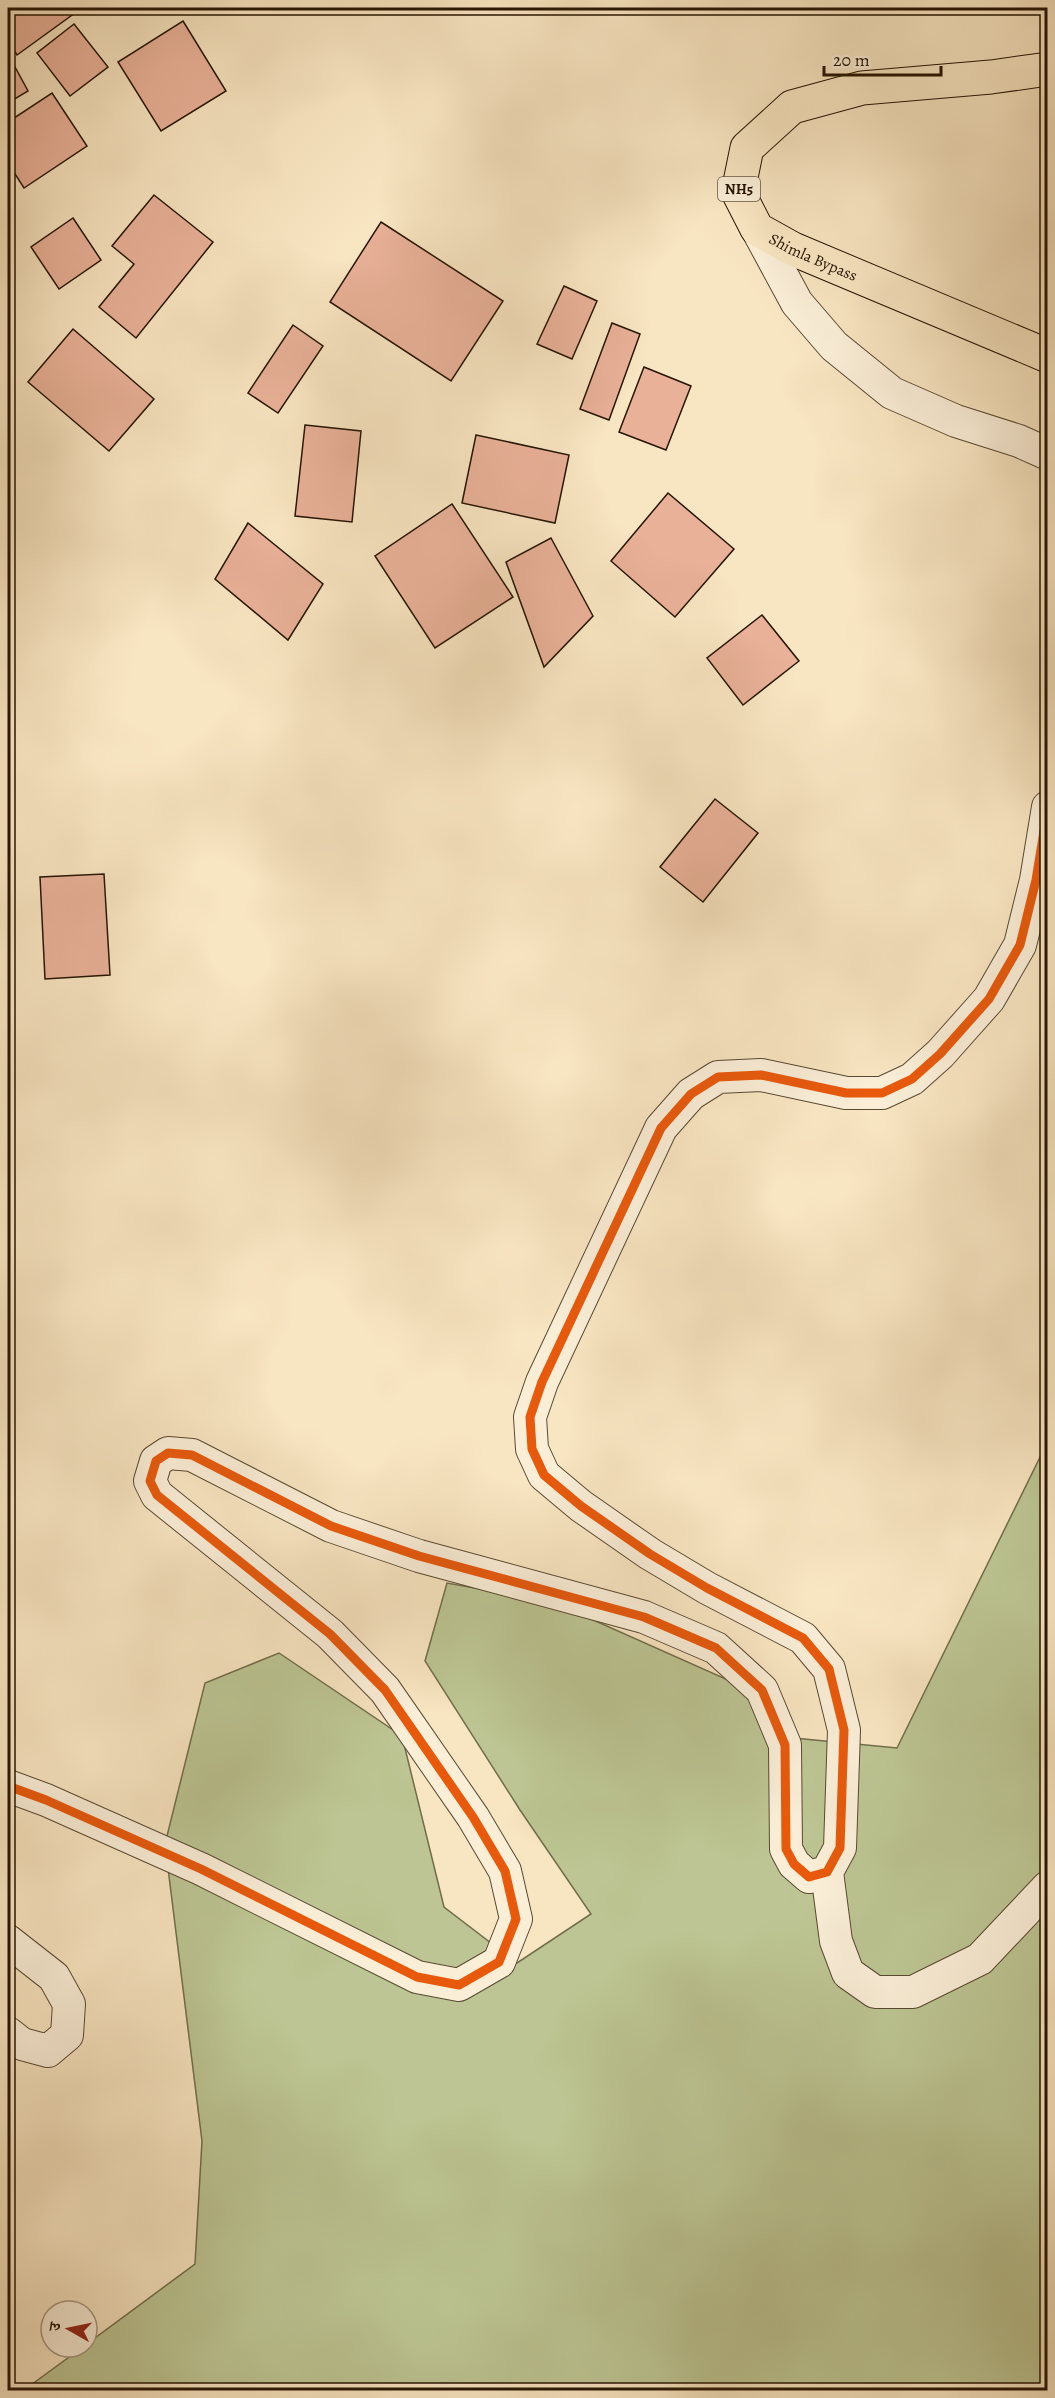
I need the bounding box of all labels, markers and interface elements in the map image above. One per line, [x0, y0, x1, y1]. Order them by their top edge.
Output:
scale bar [824, 39, 941, 77]
text: 20 m [833, 48, 870, 72]
road number: NH5 [718, 177, 760, 201]
street label: Shimla Bypass [765, 228, 861, 287]
north arrow [39, 2299, 99, 2359]
text: उ [44, 2319, 67, 2334]

